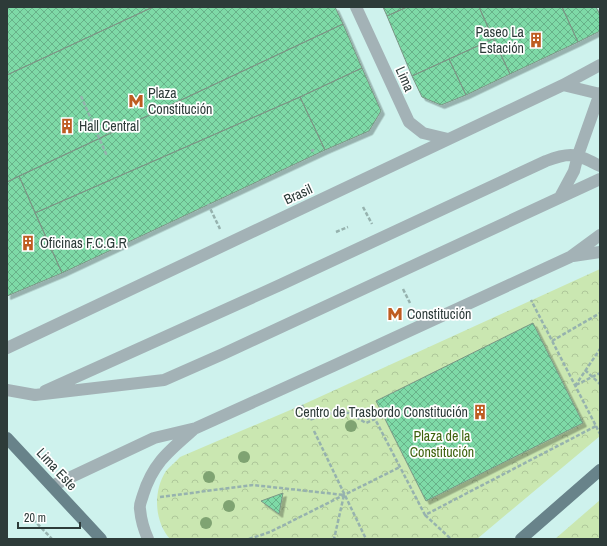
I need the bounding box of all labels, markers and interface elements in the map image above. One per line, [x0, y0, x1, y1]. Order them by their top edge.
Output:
place label: Paseo La Estación [475, 23, 525, 57]
building icon: Paseo La Estación [527, 31, 545, 49]
street label: Lima [392, 64, 419, 95]
place label: Plaza Constitución [148, 84, 212, 118]
metro station icon: Plaza Constitución [127, 92, 145, 110]
building icon: Hall Central [58, 117, 76, 135]
place label: Hall Central [79, 117, 139, 135]
street label: Brasil [281, 180, 315, 208]
building icon: Oficinas F.C.G.R [19, 234, 37, 252]
place label: Oficinas F.C.G.R [40, 234, 127, 252]
metro station icon: Constitución [386, 305, 404, 323]
place label: Constitución [407, 305, 471, 323]
place label: Centro de Trasbordo Constitución [295, 403, 468, 421]
building icon: Centro de Trasbordo Constitución [471, 403, 489, 421]
park label: Plaza de la Constitución [410, 427, 474, 461]
street label: Lima Este [33, 444, 81, 494]
scale bar [18, 504, 80, 530]
text: 20 m [24, 510, 46, 526]

